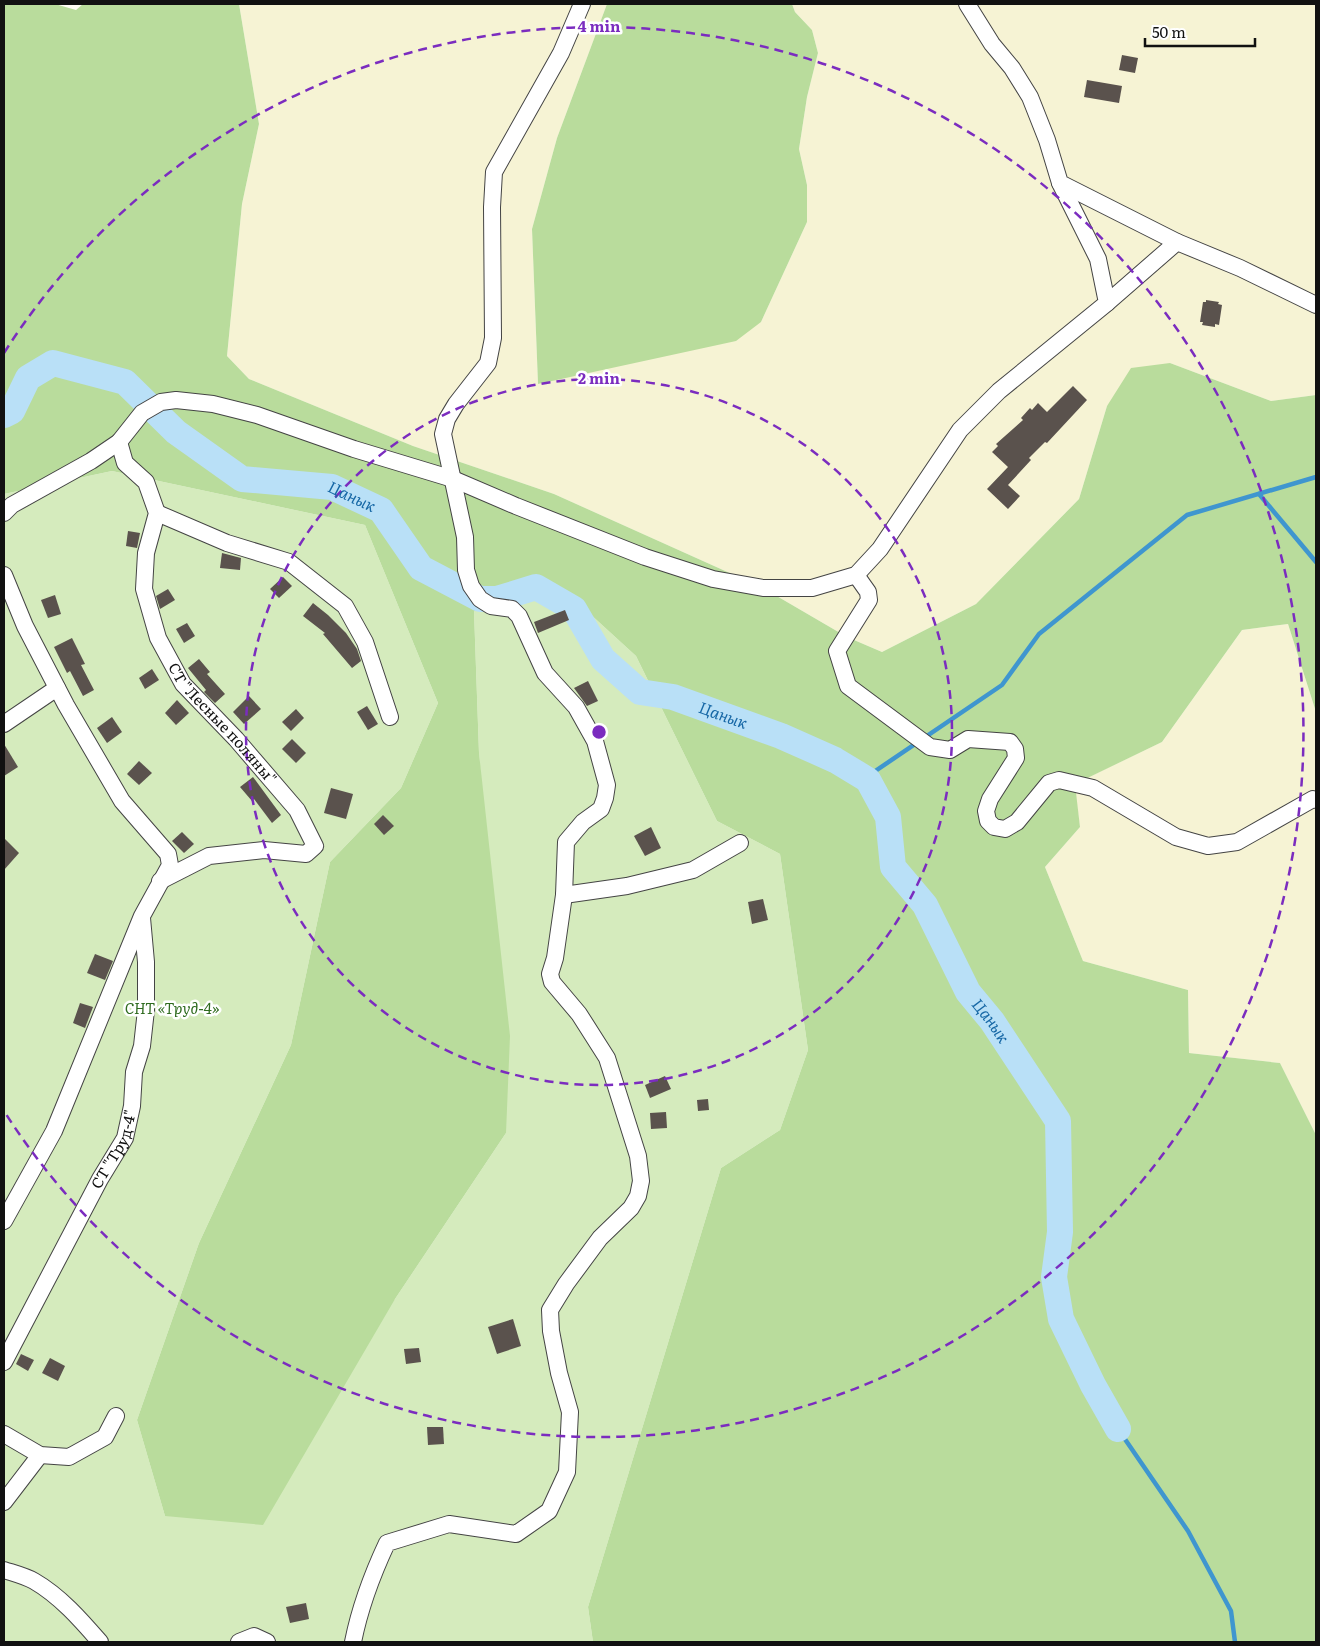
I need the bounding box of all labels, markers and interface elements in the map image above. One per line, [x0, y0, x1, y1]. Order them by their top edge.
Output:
text: 4 min [578, 14, 621, 37]
scale bar [1145, 15, 1255, 47]
text: 50 m [1152, 20, 1186, 43]
text: 2 min [578, 366, 621, 389]
water label: Цанык [325, 474, 380, 517]
street label: СТ "Лесные поляны" [163, 658, 283, 788]
water label: Цанык [696, 694, 751, 734]
centre of rings [590, 723, 608, 741]
water label: Цанык [967, 993, 1016, 1047]
park label: СНТ «Труд-4» [125, 996, 220, 1019]
street label: СТ "Труд-4" [84, 1107, 141, 1192]

